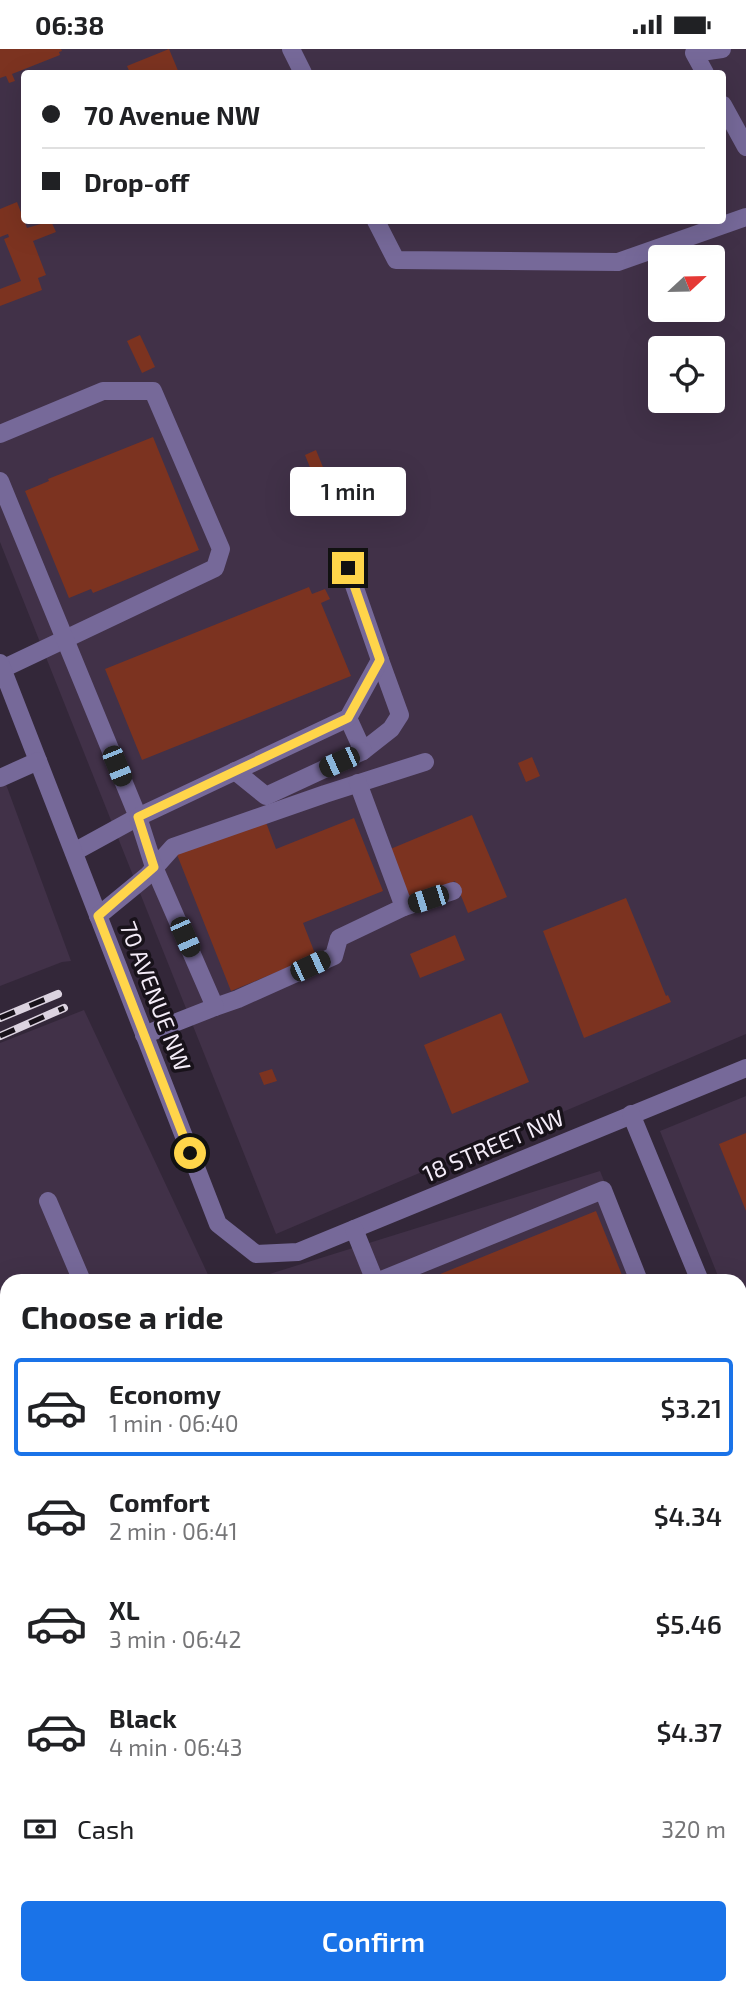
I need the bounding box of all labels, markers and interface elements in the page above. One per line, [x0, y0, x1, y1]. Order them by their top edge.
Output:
text: 06:38 [35, 9, 104, 40]
text: 70 Avenue NW [84, 99, 260, 130]
text: Drop-off [84, 166, 189, 197]
north arrow [648, 245, 724, 322]
map controls [648, 245, 725, 413]
button: locate [648, 336, 725, 413]
callout: 1 min [290, 467, 406, 515]
text: 1 min [321, 477, 375, 505]
route end [332, 552, 364, 584]
car [100, 743, 135, 789]
car [316, 744, 363, 780]
car [405, 883, 452, 915]
car [167, 914, 204, 960]
street label: 70 AVENUE NW [115, 917, 197, 1075]
car [287, 948, 334, 984]
street label: 18 STREET NW [418, 1103, 568, 1187]
route start [174, 1137, 206, 1169]
text: Choose a ride [21, 1297, 224, 1335]
icon: car [25, 1376, 88, 1439]
text: Economy [109, 1378, 221, 1409]
text: $3.21 [661, 1392, 722, 1423]
text: 1 min · 06:40 [109, 1409, 239, 1437]
icon: car [25, 1484, 88, 1547]
text: Comfort [109, 1486, 210, 1517]
text: $4.34 [654, 1500, 722, 1531]
text: 2 min · 06:41 [109, 1517, 238, 1545]
icon: car [25, 1592, 88, 1655]
text: XL [109, 1594, 140, 1625]
text: $5.46 [655, 1608, 722, 1639]
text: 3 min · 06:42 [109, 1625, 241, 1653]
icon: car [25, 1700, 88, 1763]
text: Black [109, 1702, 177, 1733]
text: $4.37 [656, 1716, 722, 1747]
text: 4 min · 06:43 [109, 1733, 243, 1761]
icon: cash [21, 1810, 59, 1848]
text: Cash [77, 1813, 134, 1844]
text: 320 m [661, 1815, 726, 1843]
button: Confirm [21, 1901, 726, 1981]

